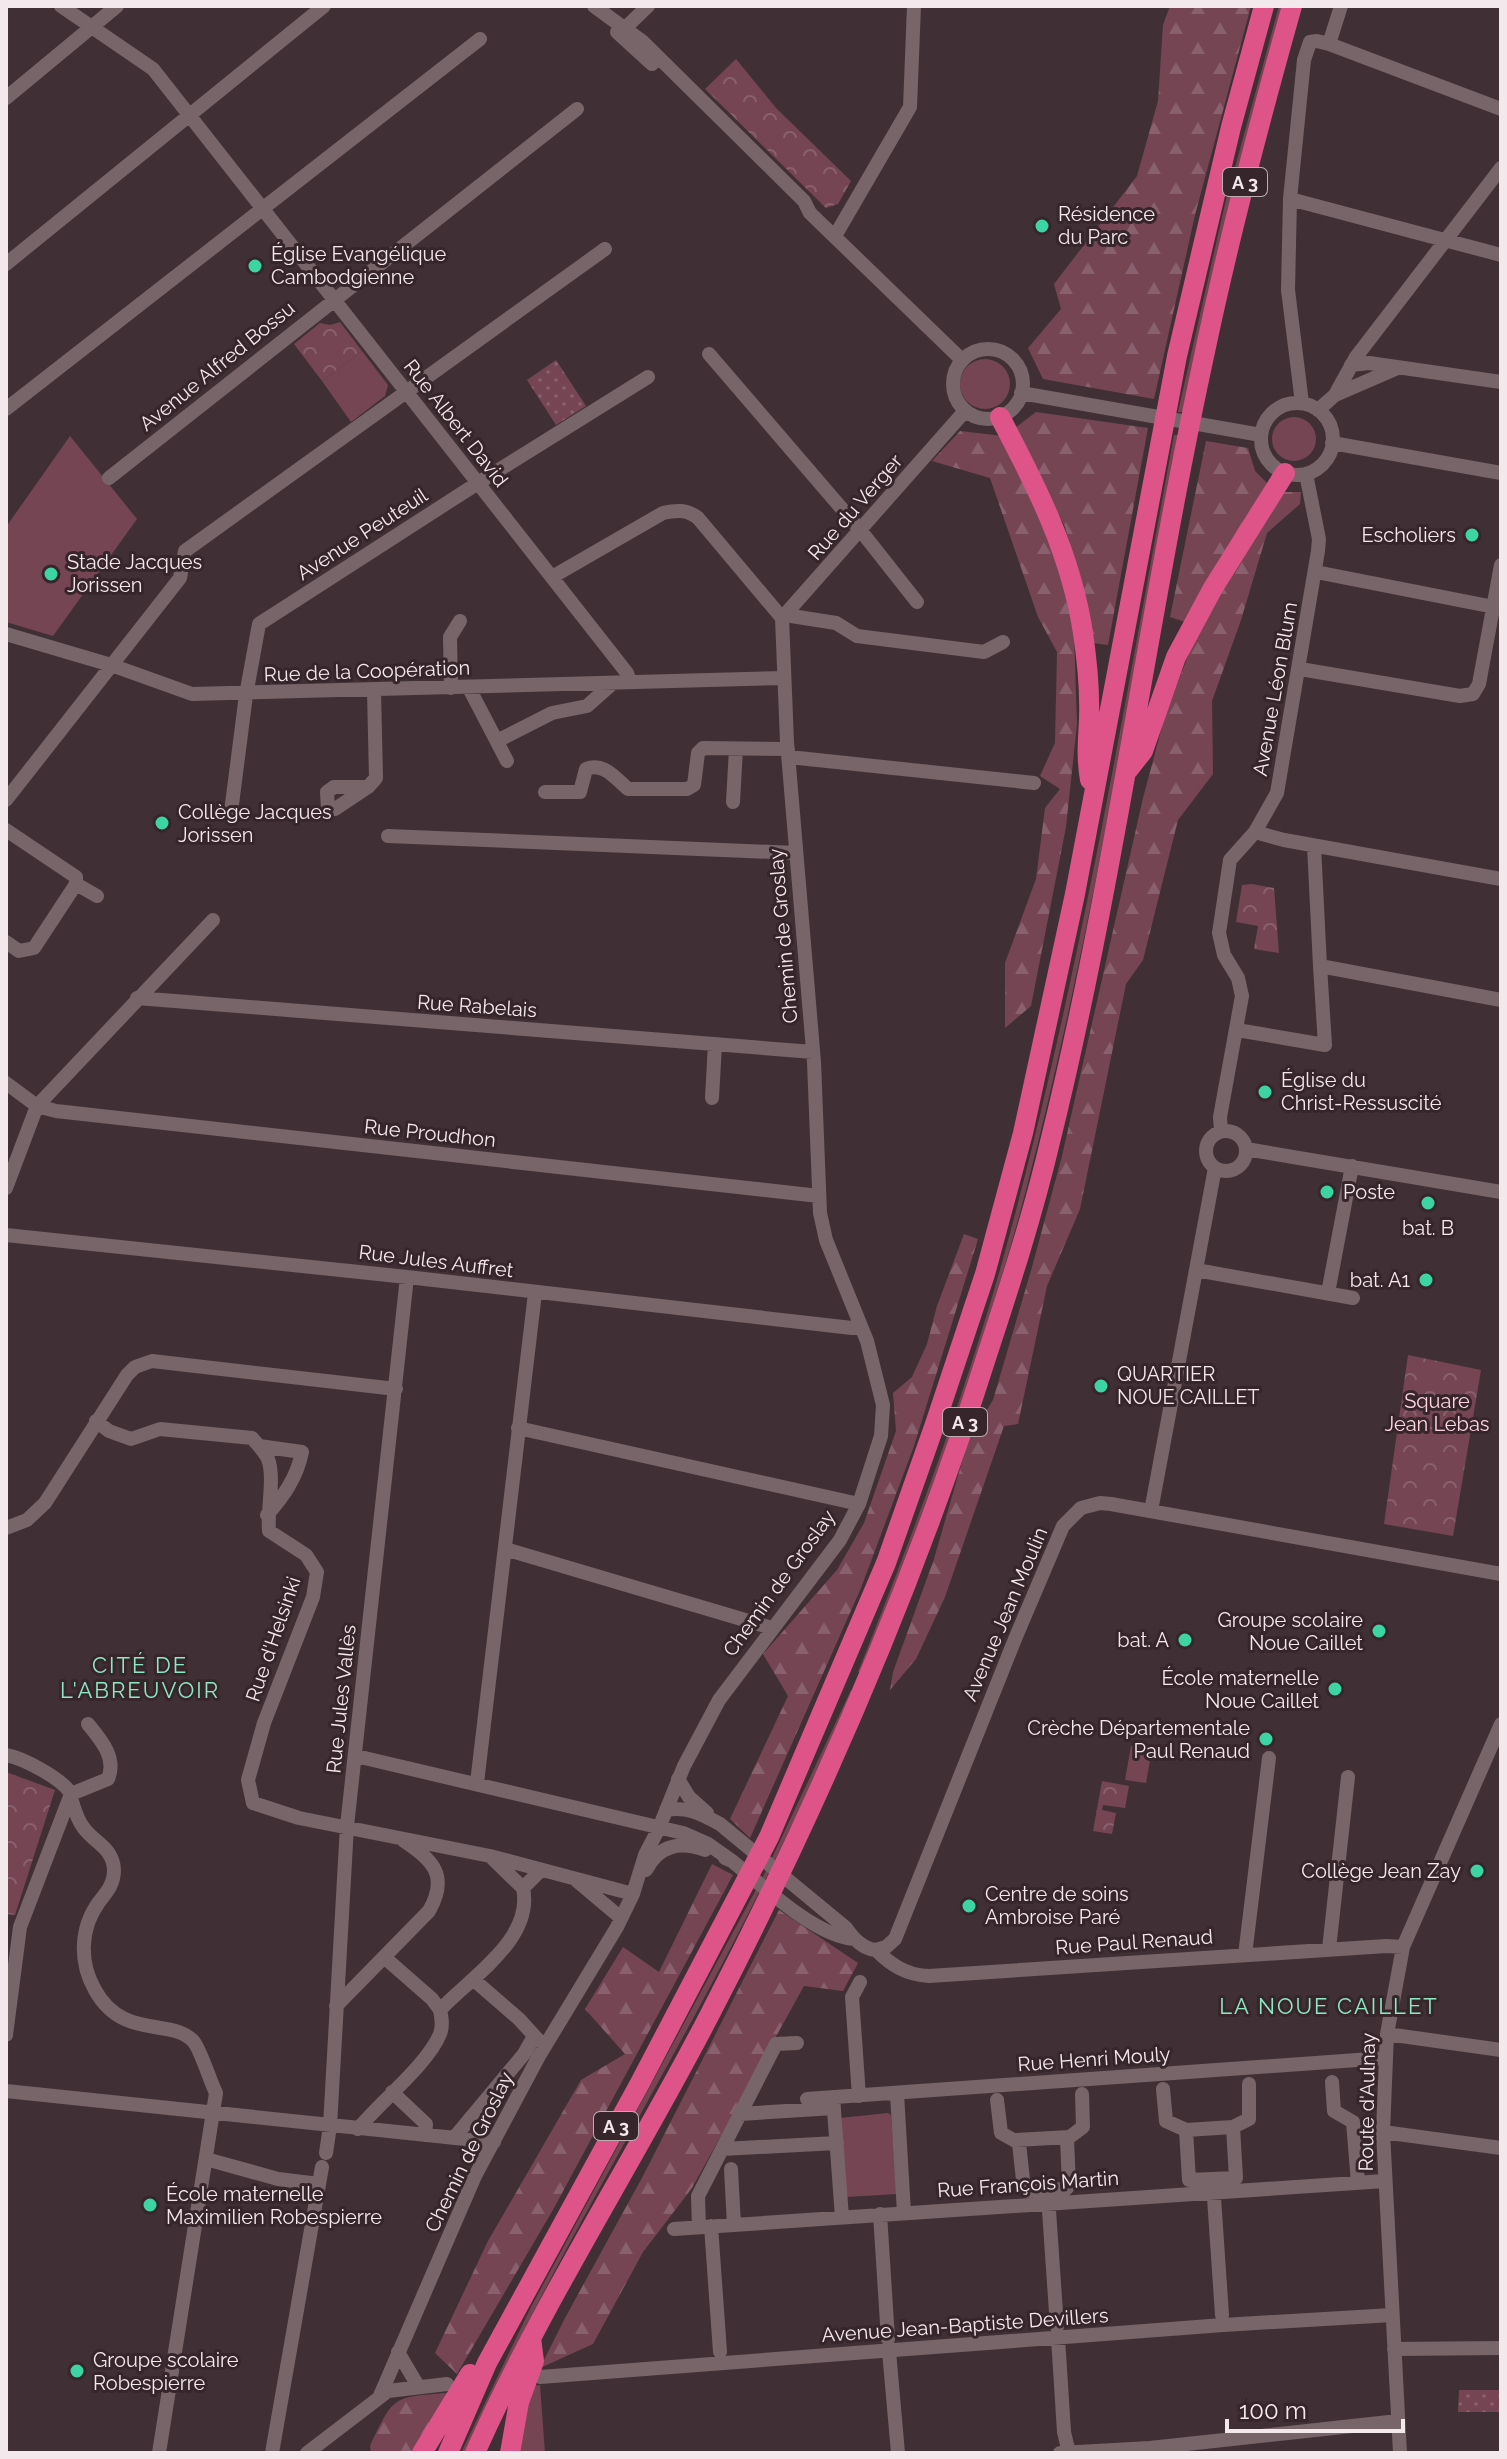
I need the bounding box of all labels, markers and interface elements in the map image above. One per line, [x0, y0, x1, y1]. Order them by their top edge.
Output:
road number: A 3 [1223, 168, 1267, 196]
place label: Résidence du Parc [1058, 202, 1155, 249]
marker: Résidence du Parc [1033, 217, 1051, 235]
place label: Église Evangélique Cambodgienne [271, 242, 446, 289]
marker: Église Evangélique Cambodgienne [246, 257, 264, 275]
street label: Avenue Alfred Bossu [135, 296, 299, 436]
street label: Rue Albert David [399, 354, 513, 492]
street label: Rue du Verger [803, 449, 907, 565]
street label: Avenue Peuteuil [292, 482, 432, 585]
place label: Escholiers [1361, 523, 1456, 547]
marker: Escholiers [1463, 526, 1481, 544]
place label: Stade Jacques Jorissen [67, 550, 202, 597]
marker: Stade Jacques Jorissen [42, 565, 60, 583]
street label: Avenue Léon Blum [1248, 600, 1302, 778]
street label: Rue de la Coopération [263, 655, 471, 687]
place label: Collège Jacques Jorissen [178, 800, 332, 847]
marker: Collège Jacques Jorissen [153, 814, 171, 832]
street label: Chemin de Groslay [763, 847, 803, 1024]
street label: Rue Rabelais [416, 990, 538, 1022]
place label: Église du Christ-Ressuscité [1281, 1068, 1442, 1115]
marker: Église du Christ-Ressuscité [1256, 1083, 1274, 1101]
street label: Rue Proudhon [363, 1114, 497, 1152]
place label: Poste [1343, 1180, 1395, 1204]
marker: Poste [1318, 1183, 1336, 1201]
marker: bat. B [1419, 1194, 1437, 1212]
place label: bat. B [1402, 1216, 1454, 1240]
street label: Rue Jules Auffret [357, 1240, 515, 1282]
place label: bat. A1 [1350, 1268, 1410, 1292]
marker: bat. A1 [1417, 1271, 1435, 1289]
place label: QUARTIER NOUE CAILLET [1117, 1362, 1260, 1409]
marker: QUARTIER NOUE CAILLET [1092, 1377, 1110, 1395]
park label: Square Jean Lebas [1385, 1389, 1489, 1436]
road number: A 3 [943, 1408, 987, 1436]
street label: Chemin de Groslay [718, 1505, 840, 1661]
street label: Avenue Jean Moulin [958, 1524, 1052, 1704]
street label: Rue d'Helsinki [240, 1573, 306, 1705]
place label: Groupe scolaire Noue Caillet [1217, 1608, 1363, 1655]
marker: Groupe scolaire Noue Caillet [1370, 1622, 1388, 1640]
street label: Rue Jules Vallès [321, 1623, 361, 1775]
place label: bat. A [1117, 1628, 1169, 1652]
marker: bat. A [1176, 1631, 1194, 1649]
district label: CITÉ DE L'ABREUVOIR [60, 1652, 220, 1703]
place label: École maternelle Noue Caillet [1162, 1666, 1319, 1713]
marker: École maternelle Noue Caillet [1326, 1680, 1344, 1698]
place label: Crèche Départementale Paul Renaud [1027, 1716, 1250, 1763]
marker: Crèche Départementale Paul Renaud [1257, 1730, 1275, 1748]
place label: Collège Jean Zay [1301, 1859, 1461, 1883]
marker: Collège Jean Zay [1468, 1862, 1486, 1880]
place label: Centre de soins Ambroise Paré [985, 1882, 1129, 1929]
marker: Centre de soins Ambroise Paré [960, 1897, 978, 1915]
street label: Rue Paul Renaud [1054, 1925, 1214, 1959]
district label: LA NOUE CAILLET [1219, 1993, 1439, 2019]
street label: Route d'Aulnay [1354, 2032, 1380, 2172]
street label: Rue Henri Mouly [1017, 2042, 1171, 2076]
street label: Chemin de Groslay [420, 2068, 518, 2236]
road number: A 3 [594, 2112, 638, 2140]
street label: Rue François Martin [936, 2166, 1120, 2202]
place label: École maternelle Maximilien Robespierre [166, 2182, 382, 2229]
marker: École maternelle Maximilien Robespierre [141, 2196, 159, 2214]
street label: Avenue Jean-Baptiste Devillers [821, 2303, 1109, 2347]
place label: Groupe scolaire Robespierre [93, 2348, 239, 2395]
marker: Groupe scolaire Robespierre [68, 2362, 86, 2380]
scale bar [1227, 2383, 1403, 2433]
text: 100 m [1239, 2396, 1307, 2425]

